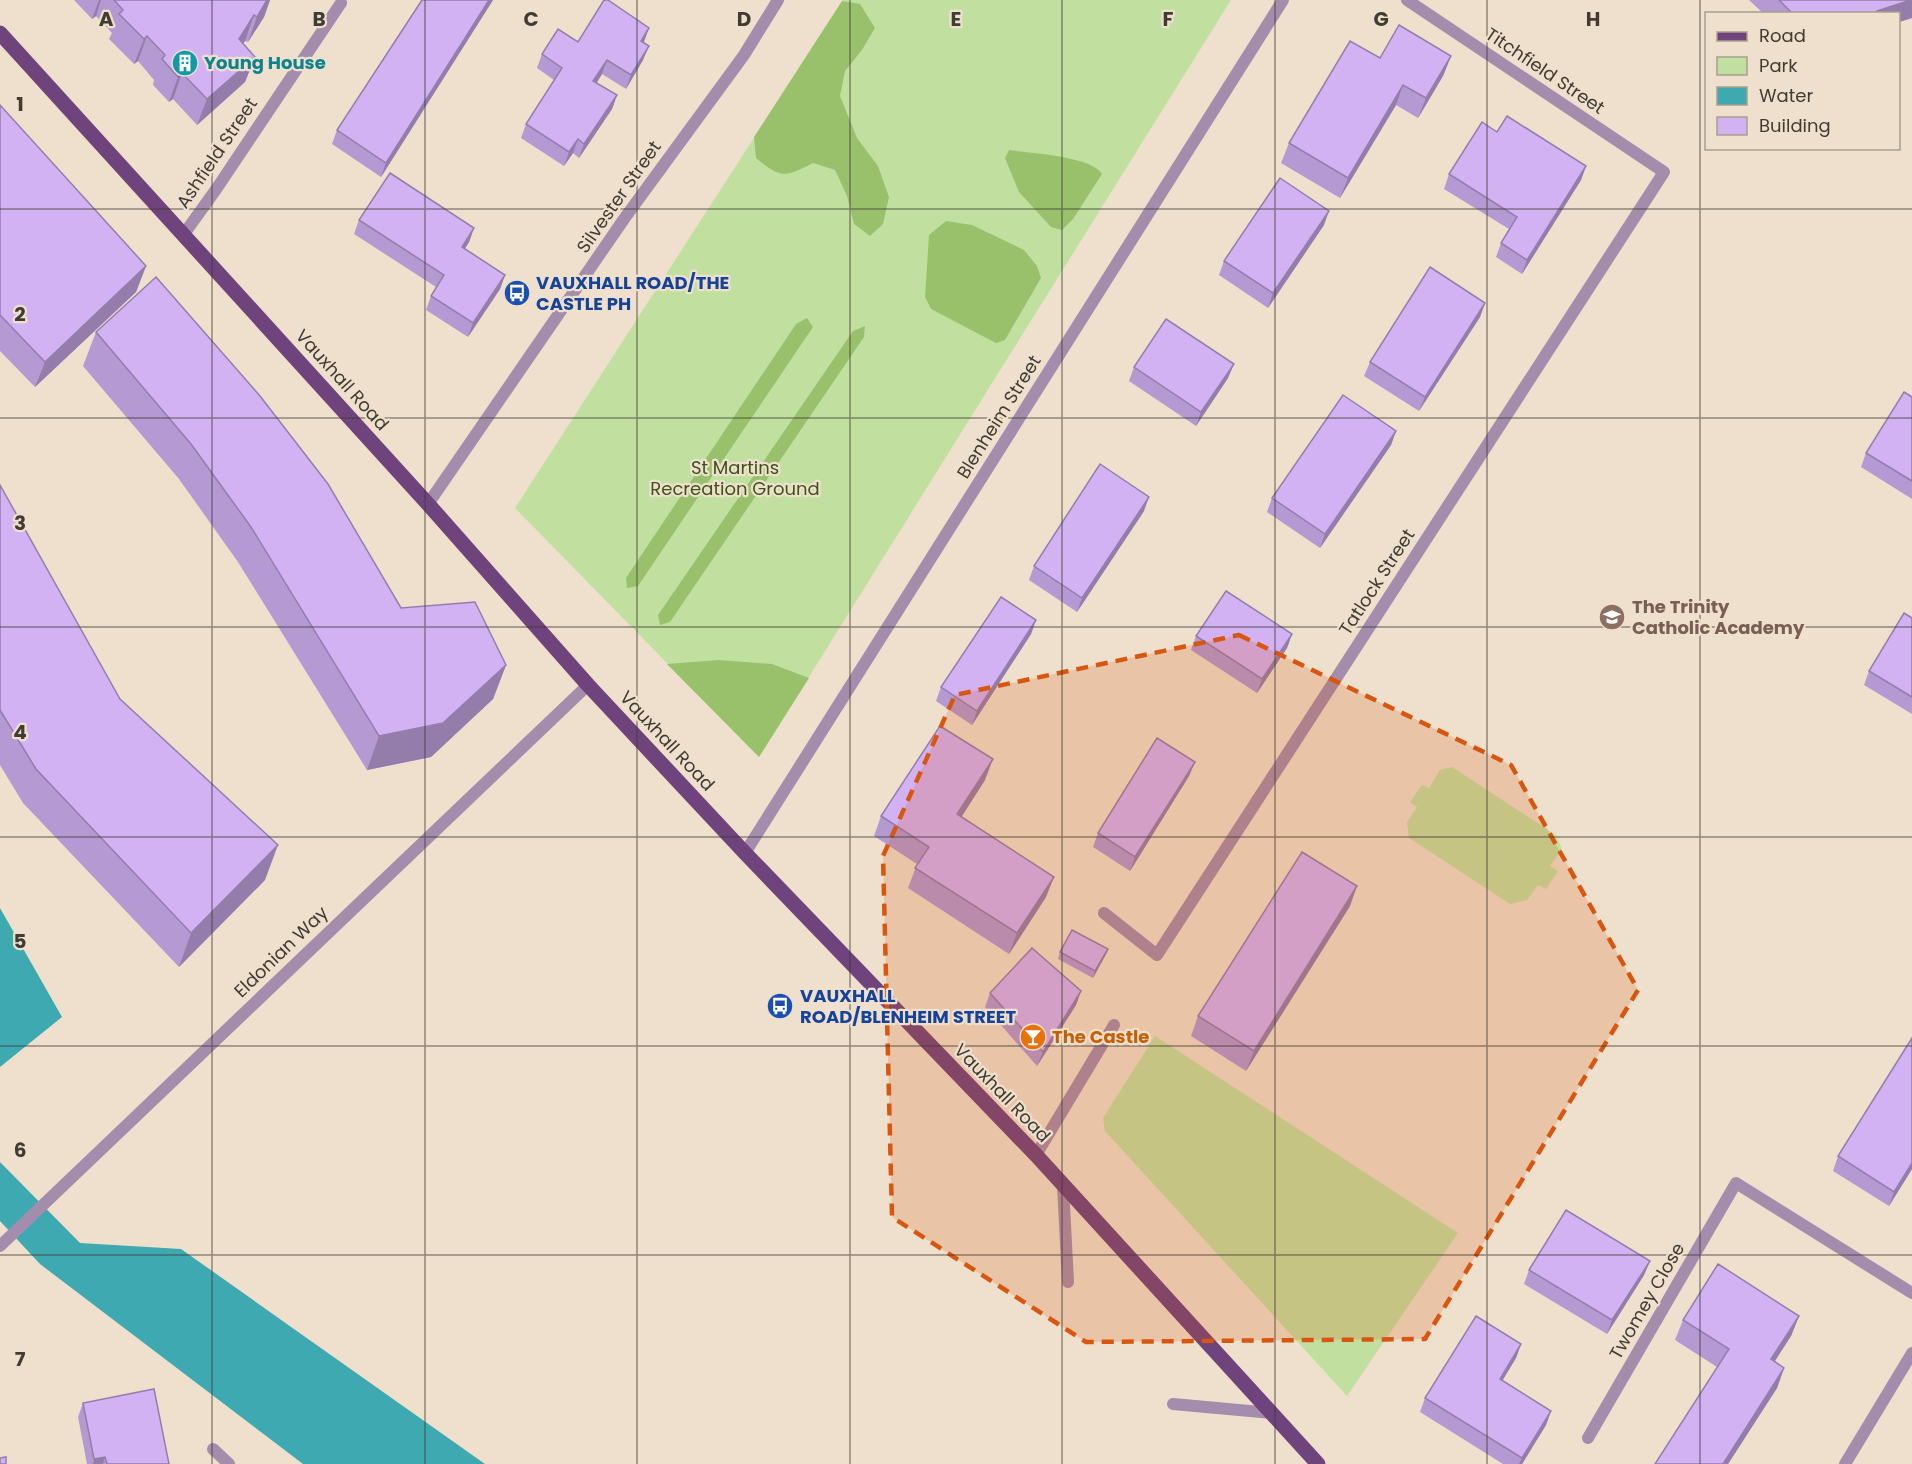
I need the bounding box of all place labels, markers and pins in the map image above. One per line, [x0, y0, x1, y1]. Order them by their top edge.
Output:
building icon: Young House [170, 48, 200, 78]
place label: Young House [204, 50, 326, 75]
place label: VAUXHALL ROAD/THE CASTLE PH [536, 270, 729, 316]
bus stop icon: VAUXHALL ROAD/THE CASTLE PH [502, 278, 532, 308]
place label: The Trinity Catholic Academy [1632, 594, 1805, 640]
school or university icon: The Trinity Catholic Academy [1597, 602, 1627, 632]
place label: VAUXHALL ROAD/BLENHEIM STREET [800, 983, 1017, 1029]
bus stop icon: VAUXHALL ROAD/BLENHEIM STREET [765, 991, 795, 1021]
bar icon: The Castle [1018, 1022, 1048, 1052]
place label: The Castle [1052, 1024, 1149, 1049]

